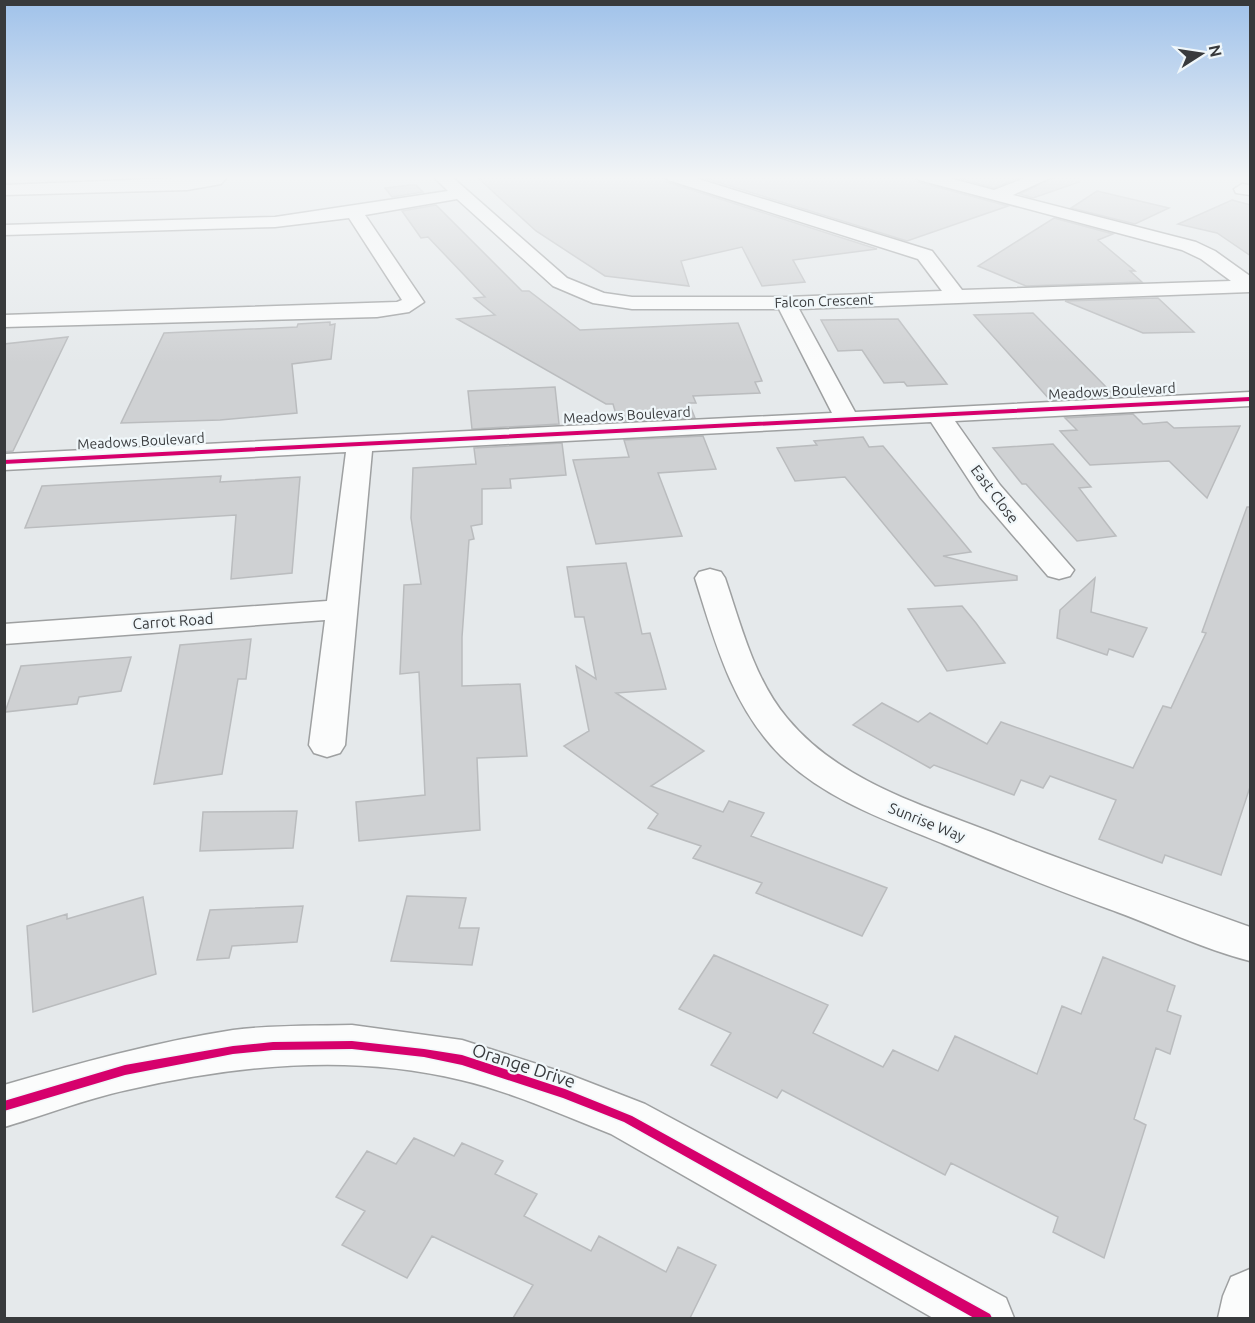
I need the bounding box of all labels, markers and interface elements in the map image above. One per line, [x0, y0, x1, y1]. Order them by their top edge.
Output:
north arrow [1171, 24, 1231, 84]
text: N [1206, 43, 1226, 59]
street label: Falcon Crescent [774, 291, 874, 311]
street label: Meadows Boulevard [1048, 380, 1176, 402]
street label: Meadows Boulevard [563, 404, 691, 426]
street label: Meadows Boulevard [77, 430, 205, 452]
street label: East Close [968, 461, 1022, 527]
street label: Carrot Road [132, 610, 214, 632]
street label: Sunrise Way [886, 799, 968, 845]
street label: Orange Drive [470, 1039, 578, 1091]

